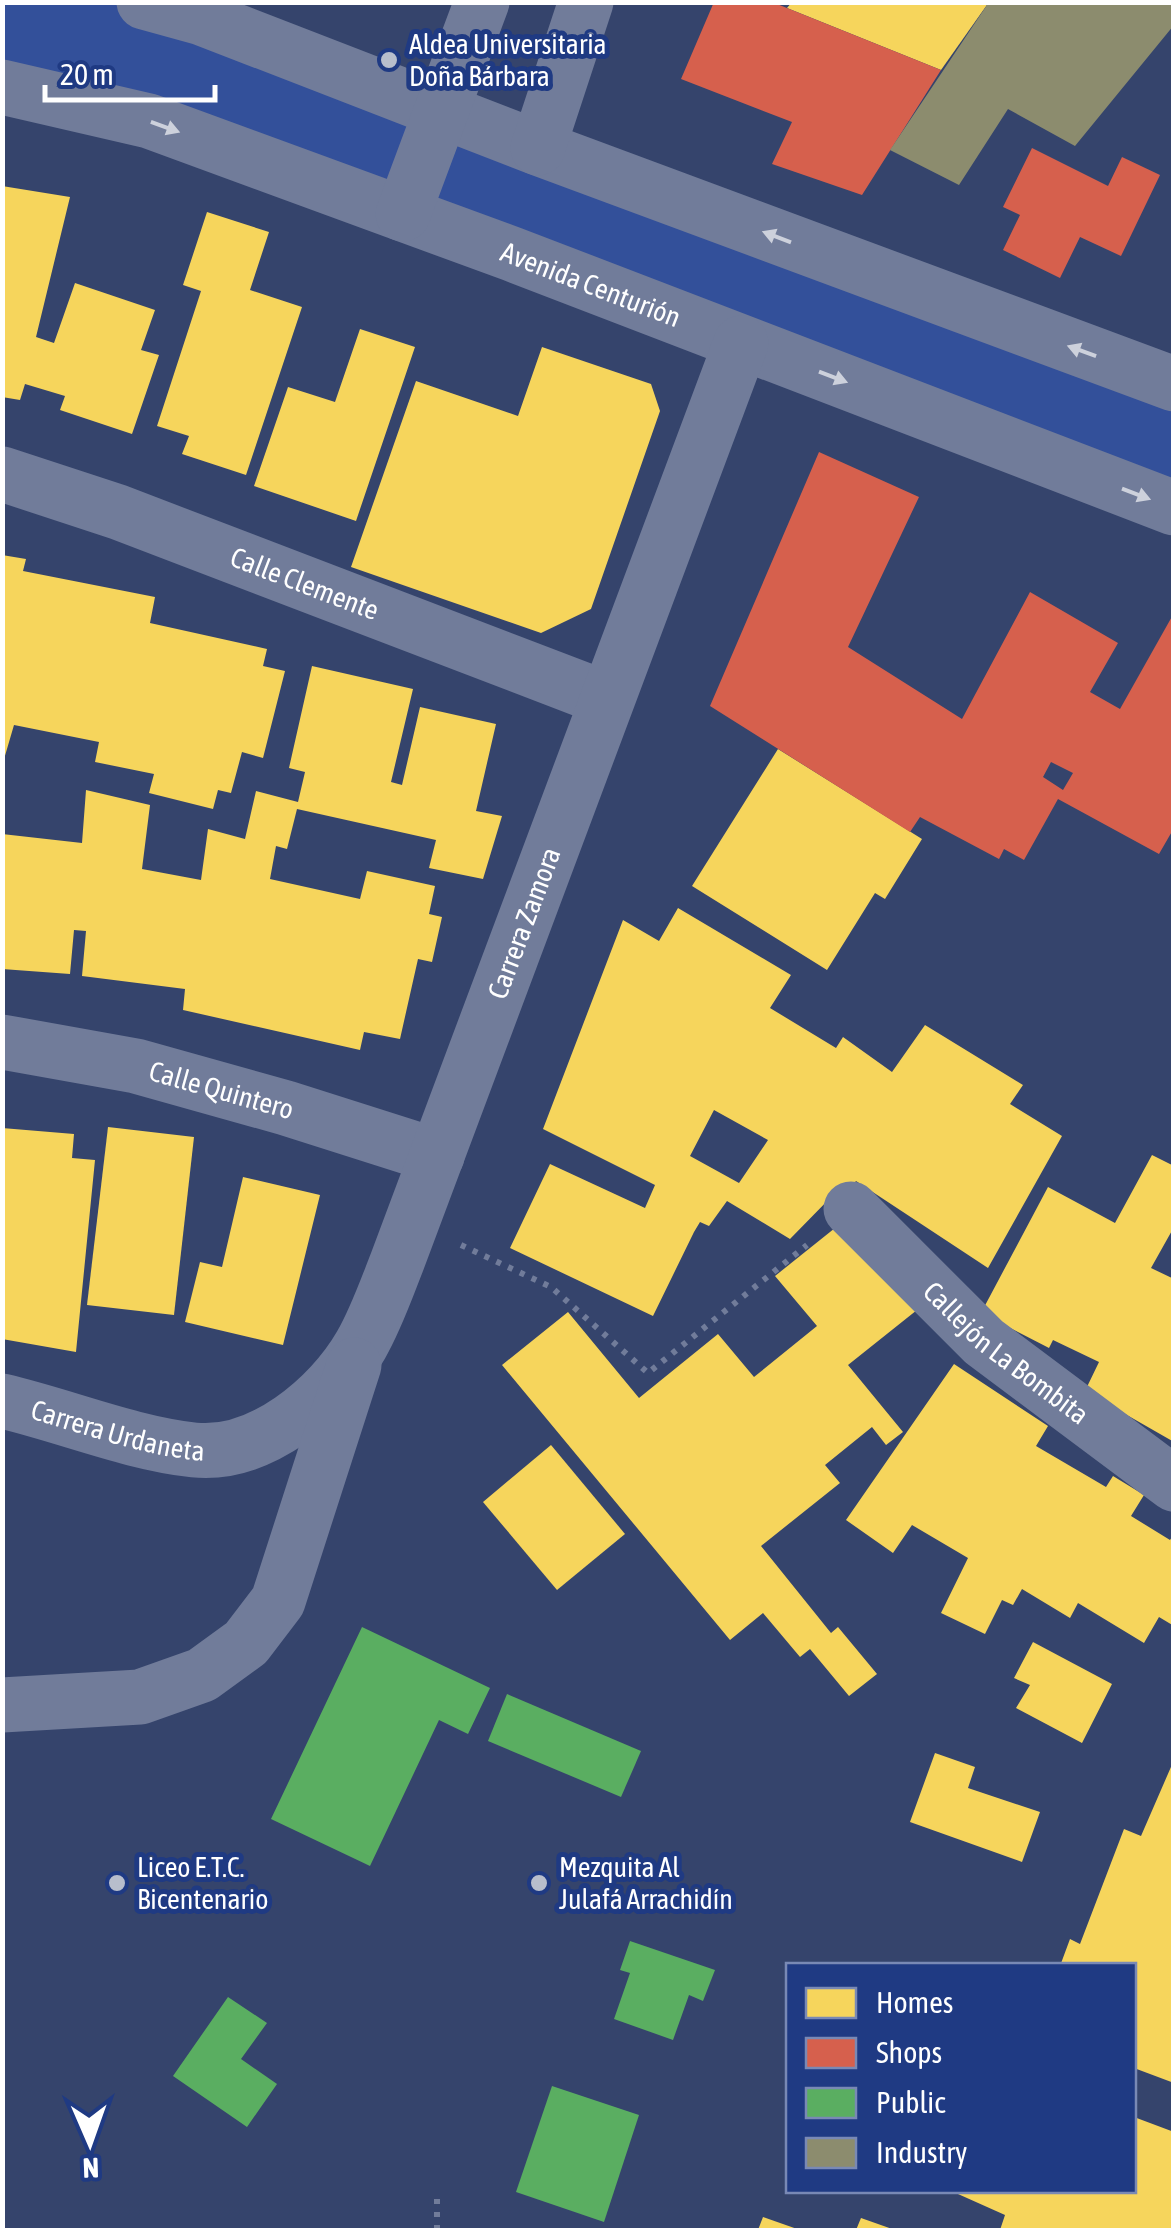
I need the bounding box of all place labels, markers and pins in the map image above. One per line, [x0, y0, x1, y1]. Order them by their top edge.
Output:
place label: Aldea Universitaria Doña Bárbara [409, 28, 607, 92]
marker: Aldea Universitaria Doña Bárbara [378, 49, 400, 71]
place label: Liceo E.T.C. Bicentenario [137, 1851, 268, 1915]
place label: Mezquita Al Julafá Arrachidín [559, 1851, 733, 1915]
marker: Liceo E.T.C. Bicentenario [106, 1872, 128, 1894]
marker: Mezquita Al Julafá Arrachidín [528, 1872, 550, 1894]

